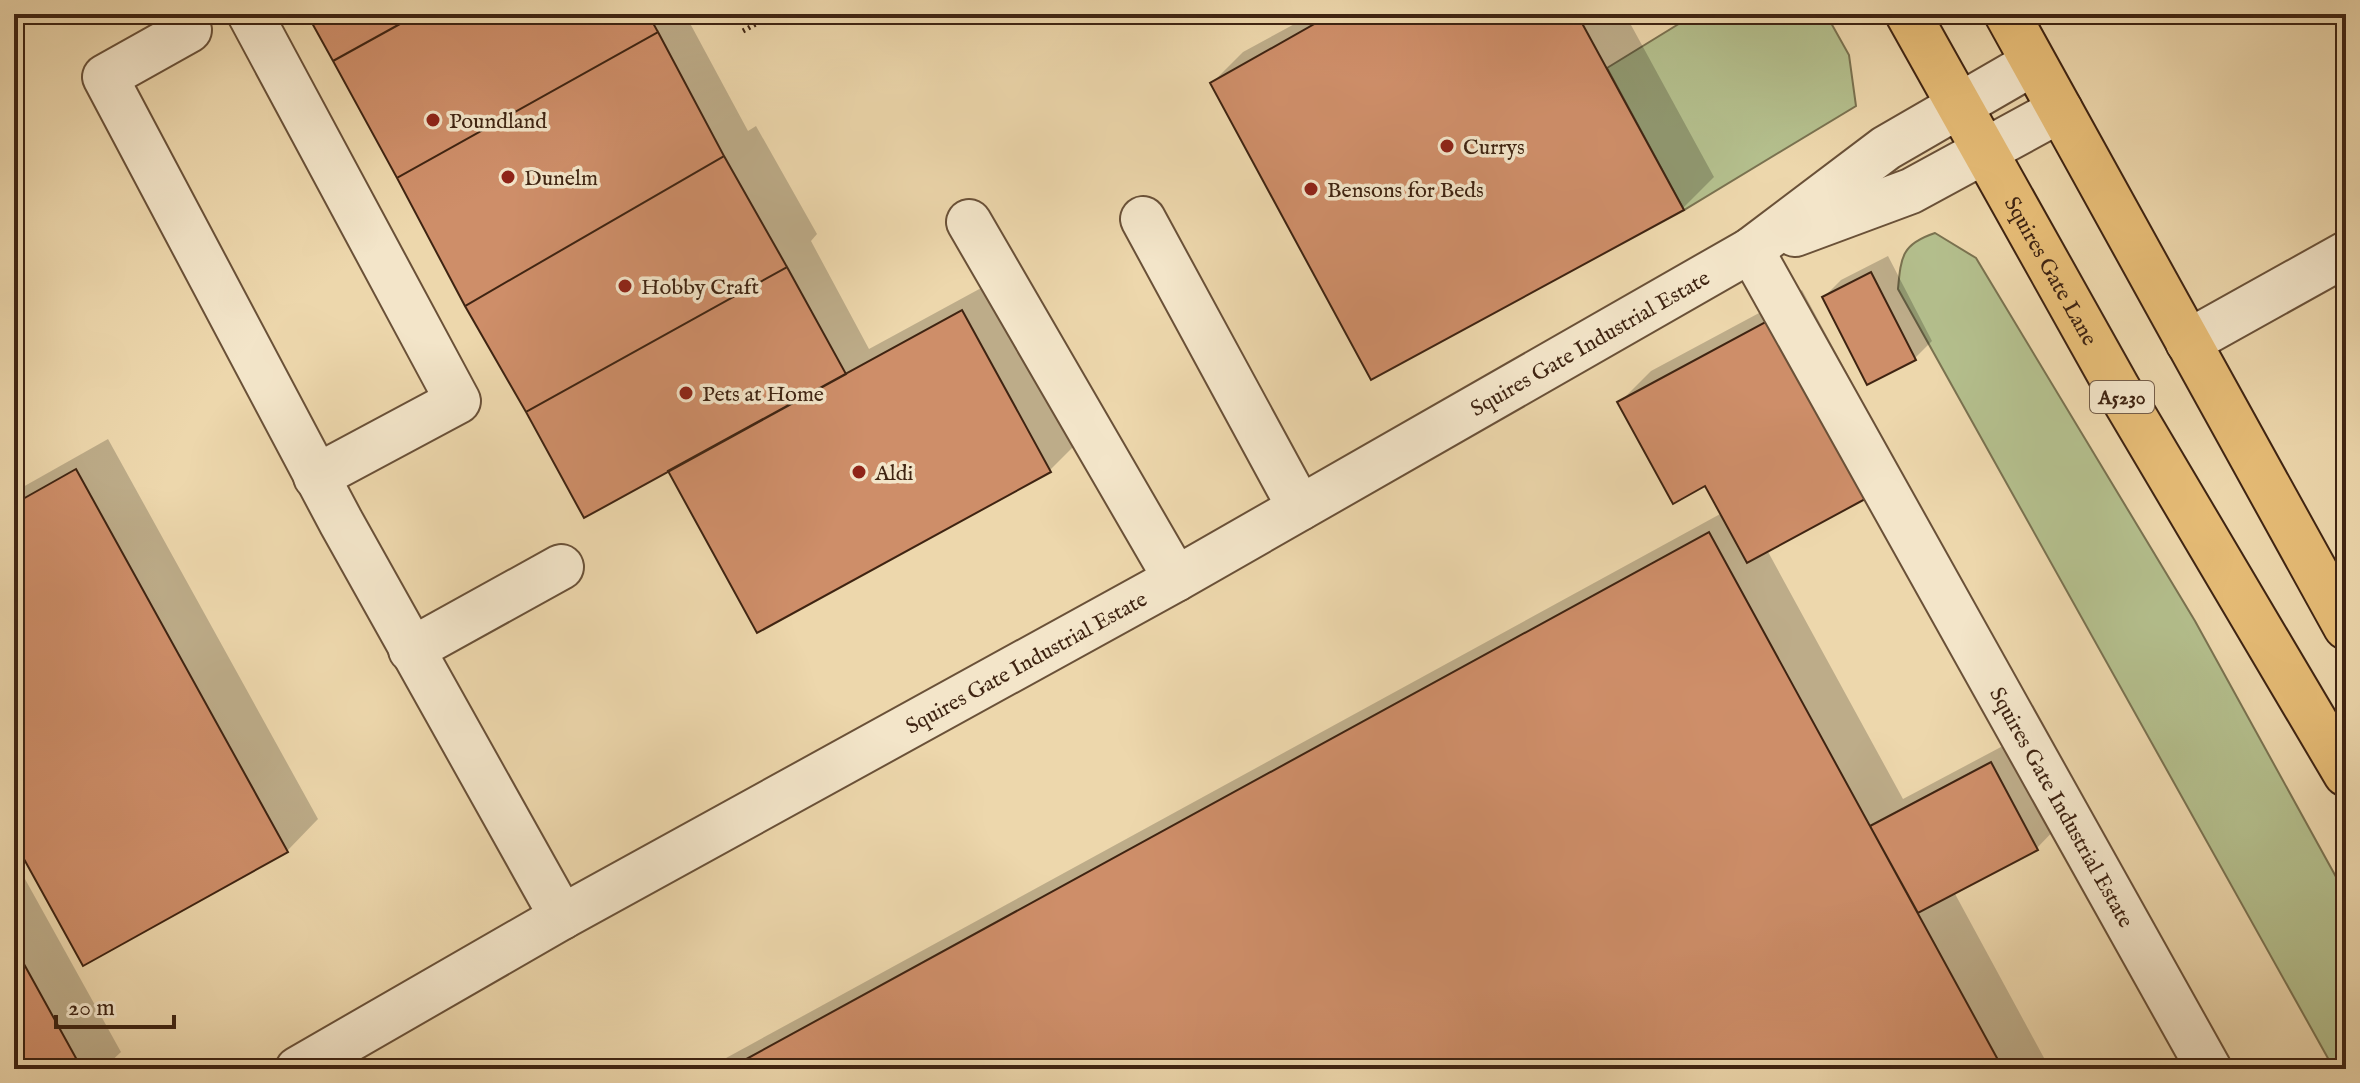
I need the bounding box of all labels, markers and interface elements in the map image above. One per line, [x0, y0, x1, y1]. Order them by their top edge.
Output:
place label: Poundland [449, 108, 547, 136]
marker: Poundland [424, 111, 442, 129]
place label: Currys [1463, 134, 1525, 162]
marker: Currys [1438, 137, 1456, 155]
place label: Dunelm [524, 165, 598, 193]
marker: Dunelm [499, 168, 517, 186]
place label: Bensons for Beds [1327, 177, 1484, 205]
marker: Bensons for Beds [1302, 180, 1320, 198]
street label: Squires Gate Lane [1997, 192, 2103, 351]
street label: Squires Gate Industrial Estate [1466, 265, 1715, 424]
place label: Hobby Craft [641, 274, 760, 302]
marker: Hobby Craft [616, 277, 634, 295]
place label: Pets at Home [702, 381, 824, 409]
road number: A5230 [2090, 381, 2154, 413]
marker: Pets at Home [677, 384, 695, 402]
place label: Aldi [874, 460, 914, 488]
marker: Aldi [850, 463, 868, 481]
street label: Squires Gate Industrial Estate [901, 586, 1152, 741]
street label: Squires Gate Industrial Estate [1982, 683, 2139, 933]
scale bar [56, 979, 174, 1029]
text: 20 m [68, 993, 115, 1024]

